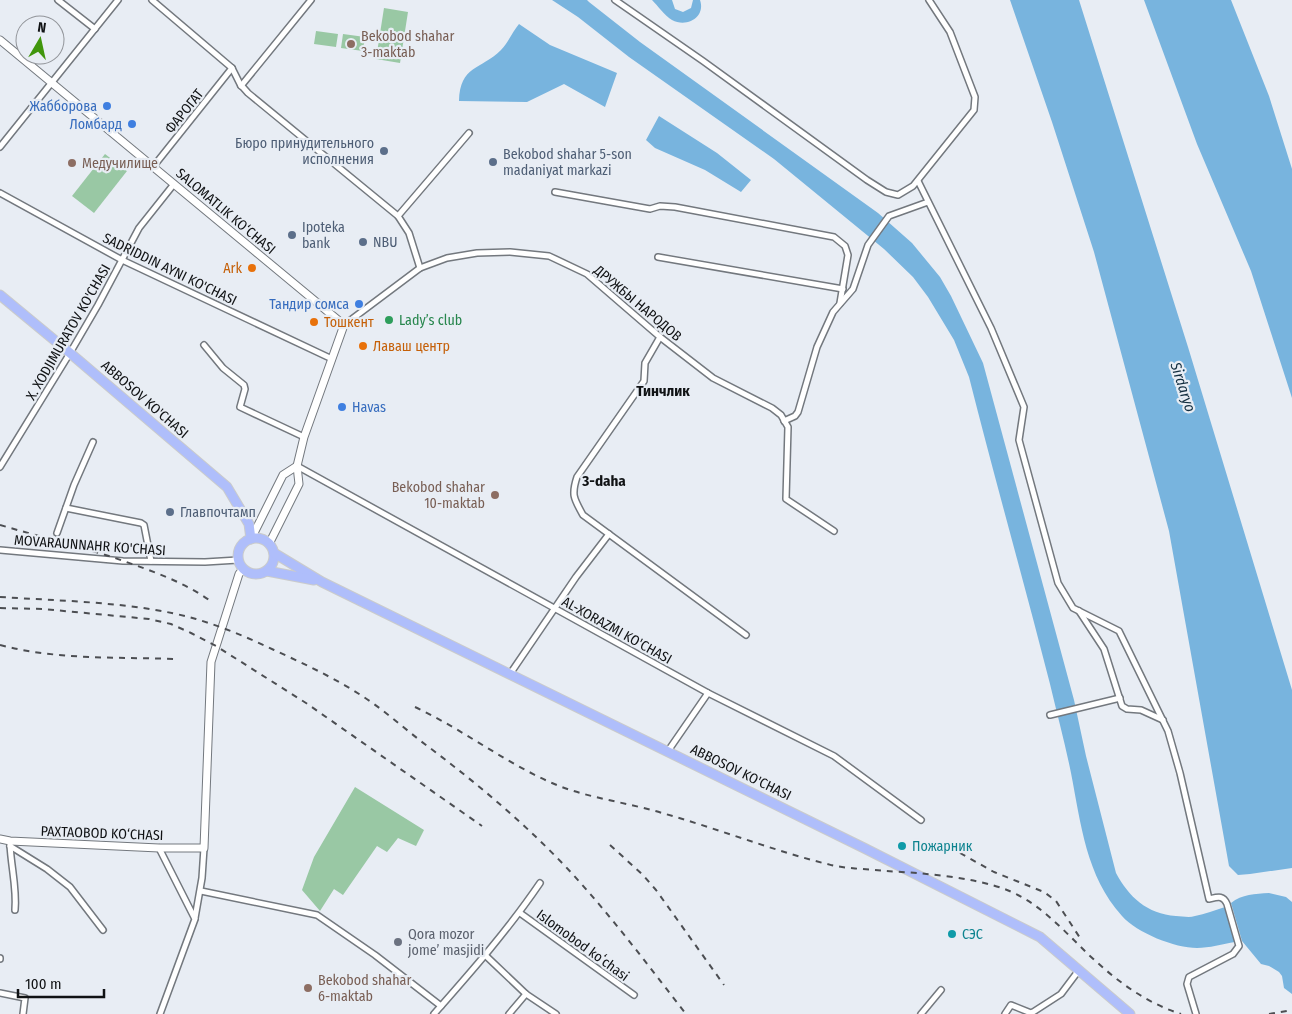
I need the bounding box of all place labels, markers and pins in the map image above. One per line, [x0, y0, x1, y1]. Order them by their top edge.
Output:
place label: Bekobod shahar 3-maktab [361, 28, 454, 61]
marker: Bekobod shahar 3-maktab [345, 38, 357, 50]
place label: Жабборова [29, 98, 97, 115]
marker: Жабборова [101, 100, 113, 112]
place label: Ломбард [70, 116, 122, 133]
marker: Ломбард [126, 118, 138, 130]
place label: Бюро принудительного исполнения [235, 135, 374, 168]
marker: Бюро принудительного исполнения [378, 145, 390, 157]
place label: Bekobod shahar 5-son madaniyat markazi [503, 146, 632, 179]
place label: Медучилище [82, 155, 158, 172]
marker: Bekobod shahar 5-son madaniyat markazi [487, 156, 499, 168]
marker: Медучилище [66, 157, 78, 169]
place label: Ipoteka bank [302, 219, 345, 252]
marker: Ipoteka bank [286, 229, 298, 241]
place label: NBU [373, 234, 397, 251]
marker: NBU [357, 236, 369, 248]
place label: Ark [223, 260, 242, 277]
marker: Ark [246, 262, 258, 274]
place label: Тандир сомса [269, 296, 349, 313]
marker: Тандир сомса [353, 298, 365, 310]
place label: Lady’s club [399, 312, 462, 329]
place label: Тошкент [324, 314, 374, 331]
marker: Lady’s club [383, 314, 395, 326]
marker: Тошкент [308, 316, 320, 328]
place label: Лаваш центр [373, 338, 450, 355]
marker: Лаваш центр [357, 340, 369, 352]
place label: Havas [352, 399, 386, 416]
marker: Havas [336, 401, 348, 413]
place label: Bekobod shahar 10-maktab [392, 479, 485, 512]
marker: Bekobod shahar 10-maktab [489, 489, 501, 501]
place label: Главпочтамп [180, 504, 256, 521]
marker: Главпочтамп [164, 506, 176, 518]
place label: Пожарник [912, 838, 973, 855]
marker: Пожарник [896, 840, 908, 852]
place label: Qora mozor jome’ masjidi [407, 926, 484, 959]
place label: СЭС [962, 926, 983, 943]
marker: СЭС [946, 928, 958, 940]
marker: Qora mozor jome’ masjidi [392, 936, 404, 948]
place label: Bekobod shahar 6-maktab [318, 972, 411, 1005]
marker: Bekobod shahar 6-maktab [302, 982, 314, 994]

